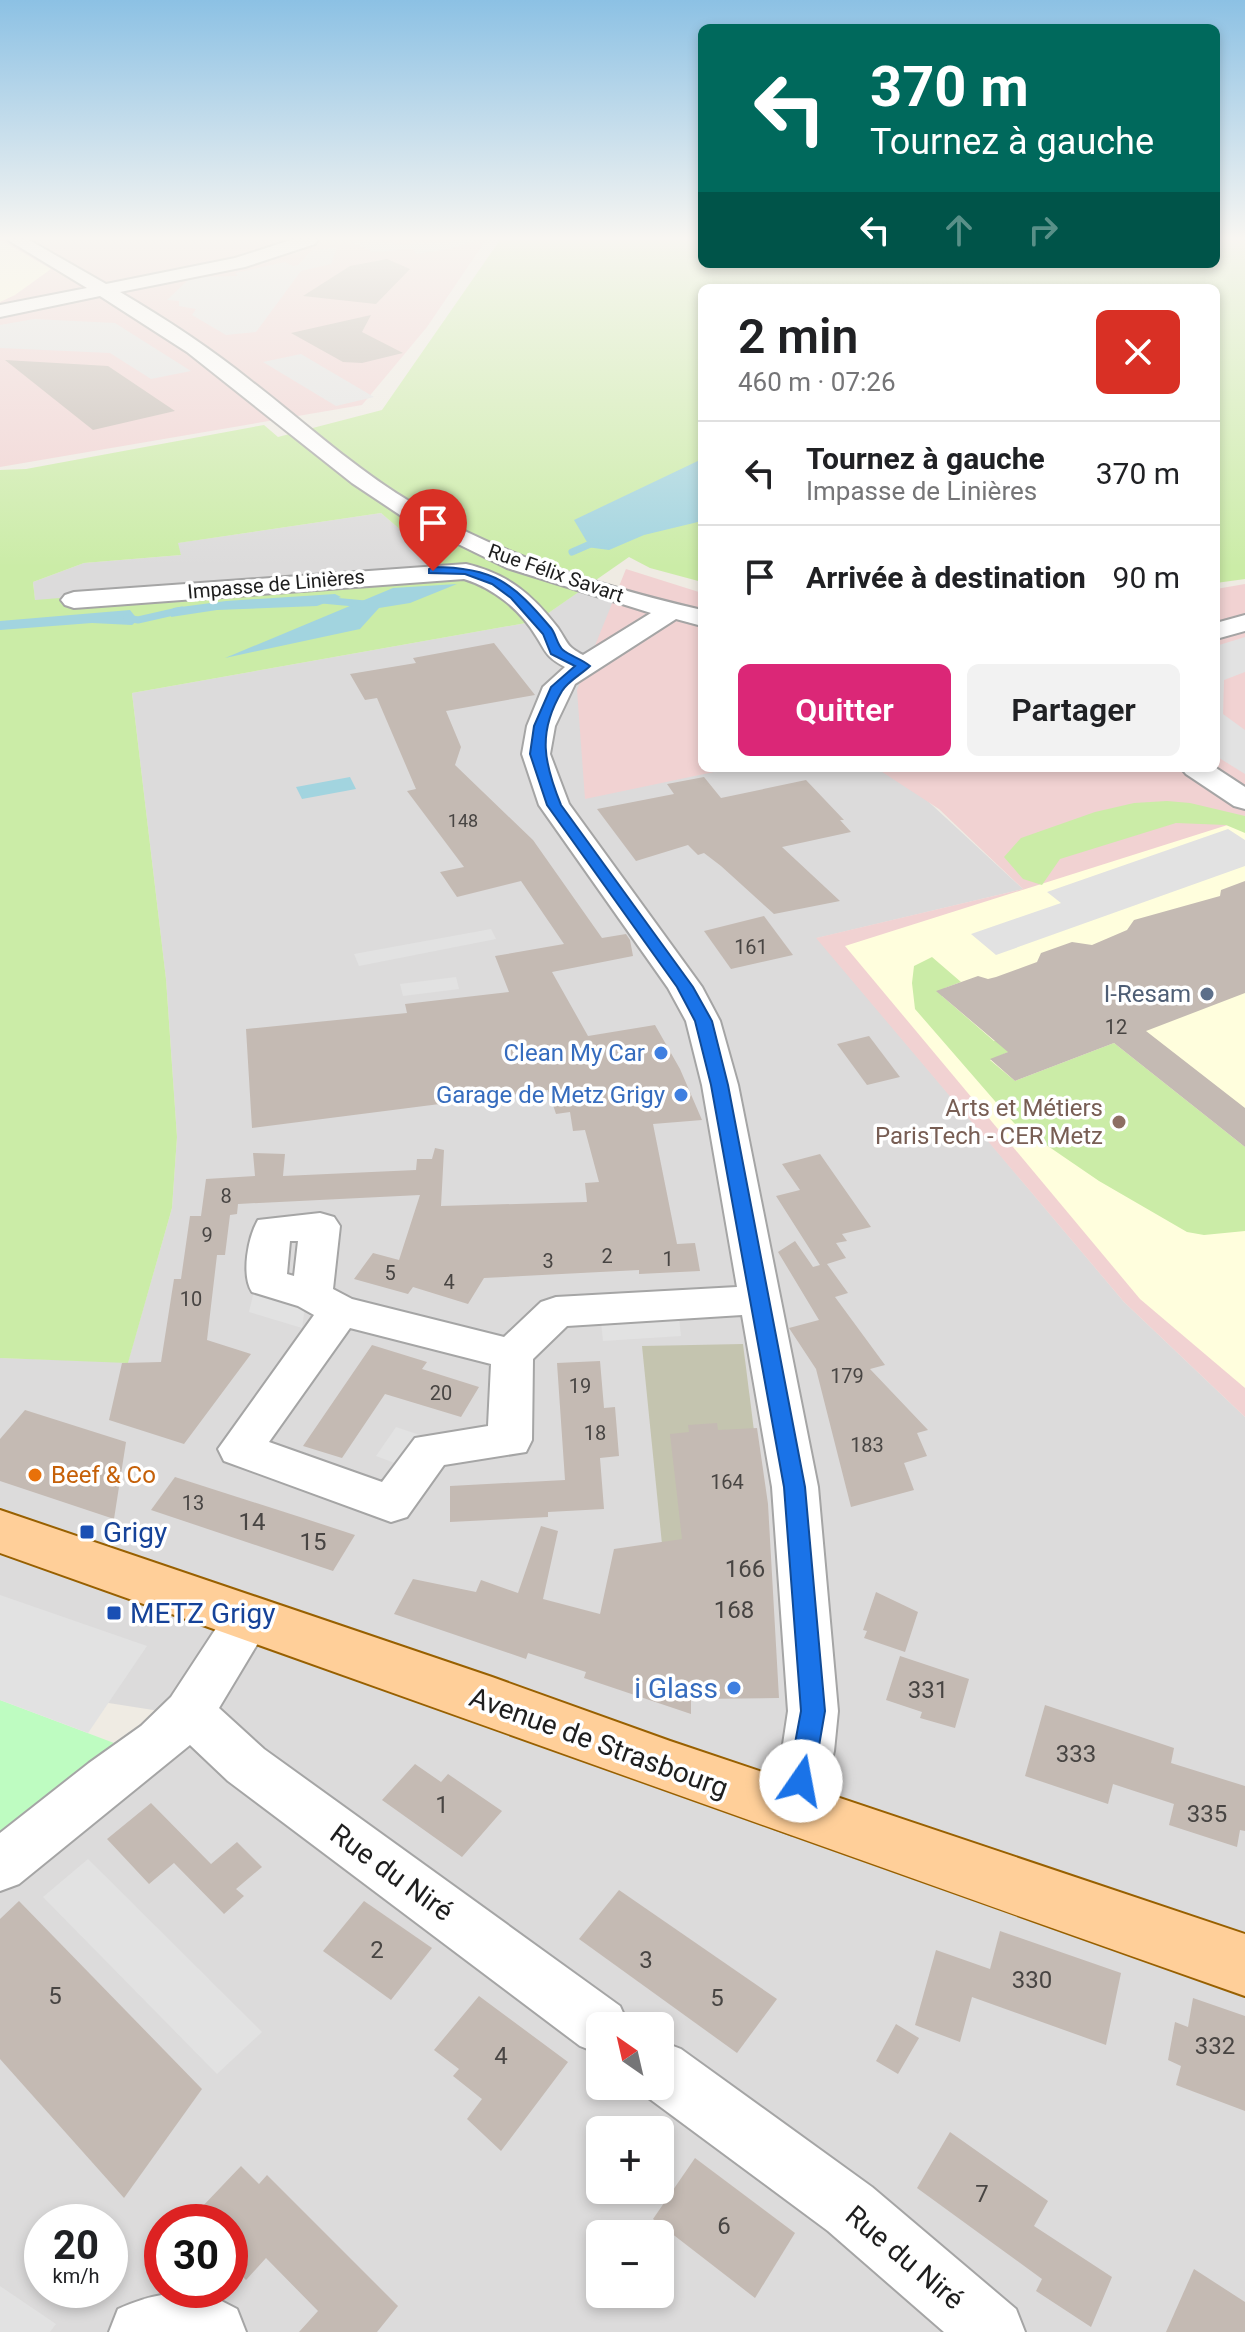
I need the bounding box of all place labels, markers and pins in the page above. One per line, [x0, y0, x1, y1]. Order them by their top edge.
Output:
pin [399, 489, 467, 571]
place label: I-Resam [1104, 980, 1191, 1008]
marker: I-Resam [1198, 985, 1216, 1003]
place label: Clean My Car [503, 1039, 645, 1067]
marker: Clean My Car [652, 1044, 670, 1062]
place label: Garage de Metz Grigy [436, 1081, 666, 1109]
marker: Garage de Metz Grigy [672, 1086, 690, 1104]
place label: Arts et Métiers ParisTech - CER Metz [875, 1094, 1103, 1150]
marker: Arts et Métiers ParisTech - CER Metz [1110, 1113, 1128, 1131]
place label: Beef & Co [51, 1461, 156, 1489]
marker: Beef & Co [26, 1466, 44, 1484]
place label: Grigy [103, 1516, 167, 1549]
marker: Grigy [78, 1523, 96, 1541]
place label: METZ Grigy [130, 1597, 275, 1630]
marker: METZ Grigy [105, 1604, 123, 1622]
place label: i Glass [634, 1672, 718, 1705]
marker: i Glass [725, 1679, 743, 1697]

